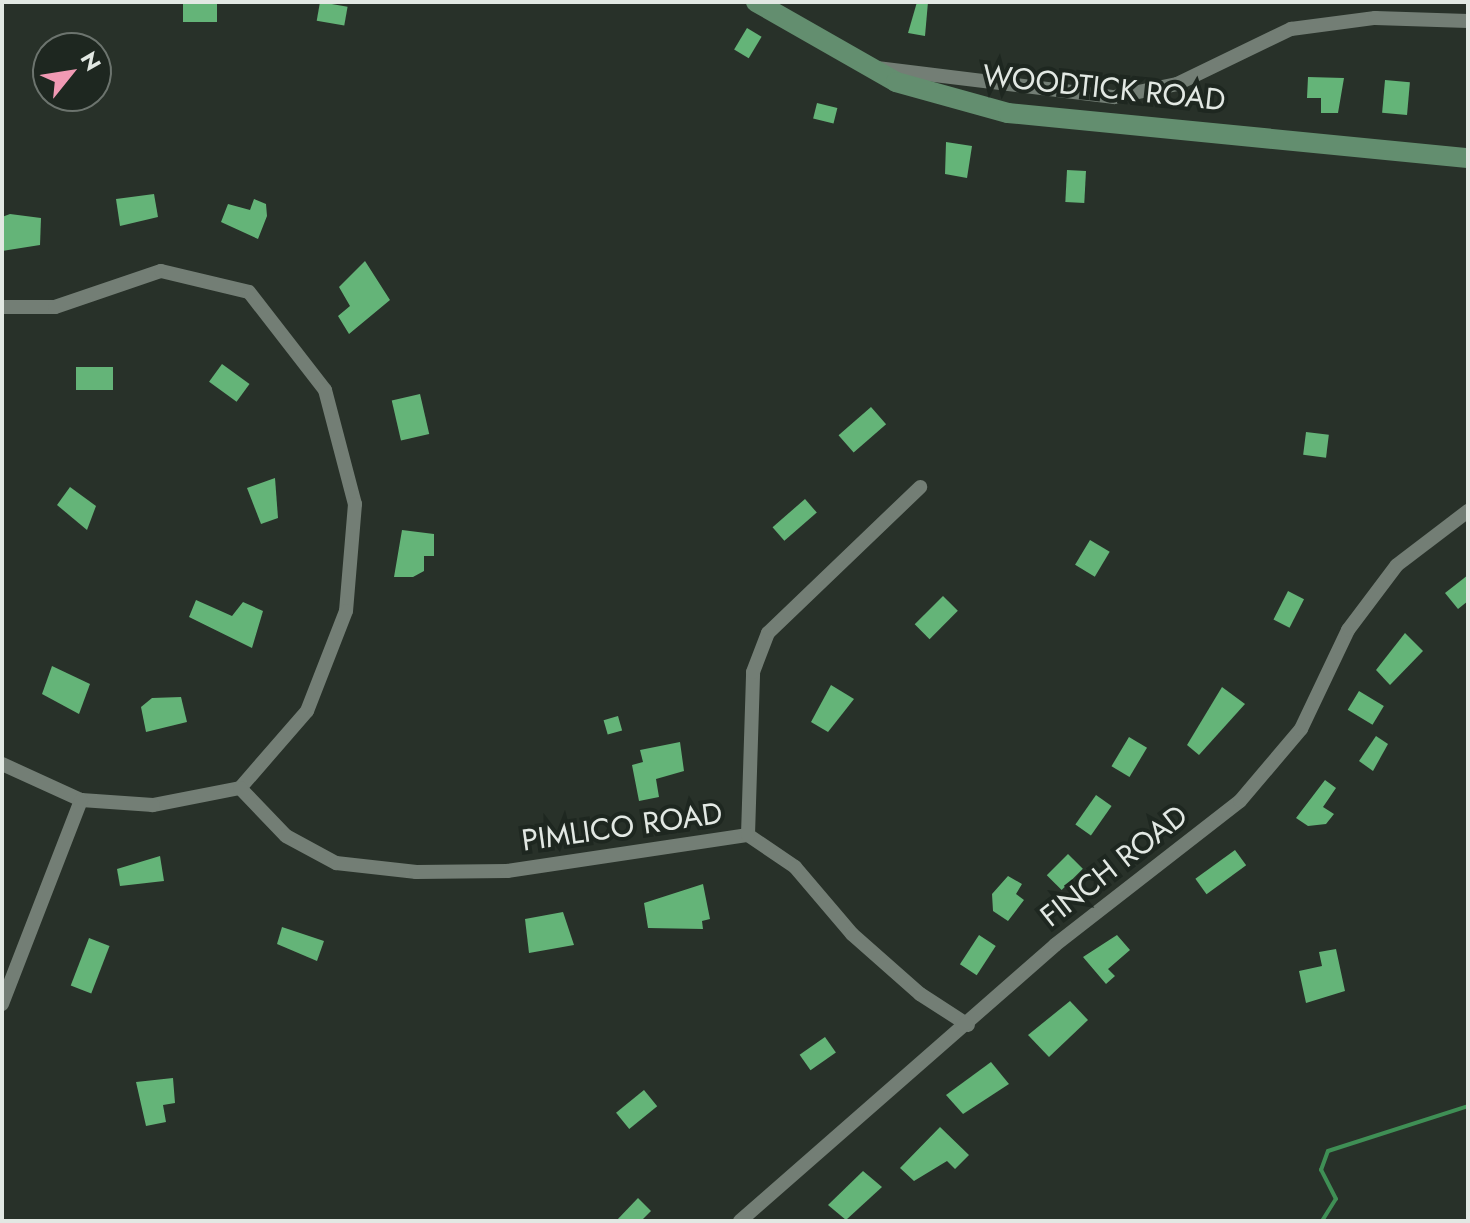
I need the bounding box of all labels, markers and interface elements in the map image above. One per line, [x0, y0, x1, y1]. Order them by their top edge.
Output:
north arrow [32, 32, 112, 112]
text: N [73, 45, 109, 77]
street label: WOODTICK ROAD [981, 57, 1227, 119]
street label: PIMLICO ROAD [519, 795, 725, 859]
street label: FINCH ROAD [1033, 798, 1195, 934]

